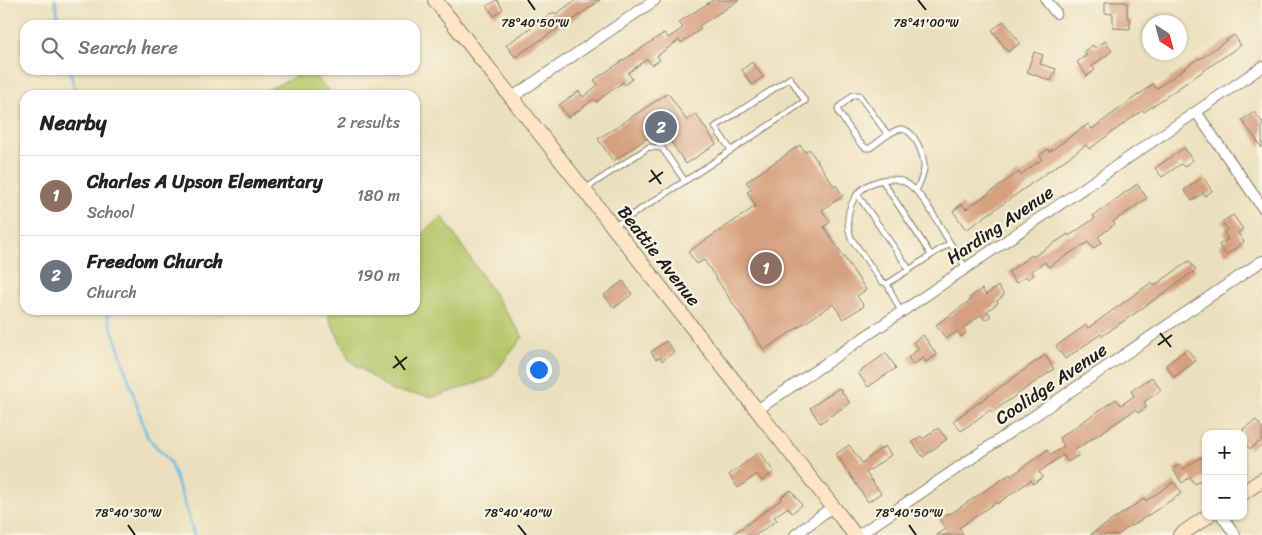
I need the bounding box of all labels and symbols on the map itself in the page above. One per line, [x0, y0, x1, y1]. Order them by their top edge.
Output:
text: 78°40'50"W [501, 12, 570, 34]
text: 78°41'00"W [893, 12, 960, 34]
north arrow [1142, 15, 1187, 60]
pin: 2 [645, 108, 677, 146]
street label: Harding Avenue [939, 177, 1061, 273]
street label: Beattie Avenue [609, 198, 709, 314]
pin: 1 [750, 249, 782, 287]
street label: Coolidge Avenue [988, 334, 1114, 434]
your location [526, 357, 552, 383]
text: 78°40'30"W [94, 502, 162, 524]
text: 78°40'40"W [484, 502, 553, 524]
text: 78°40'50"W [875, 502, 944, 524]

